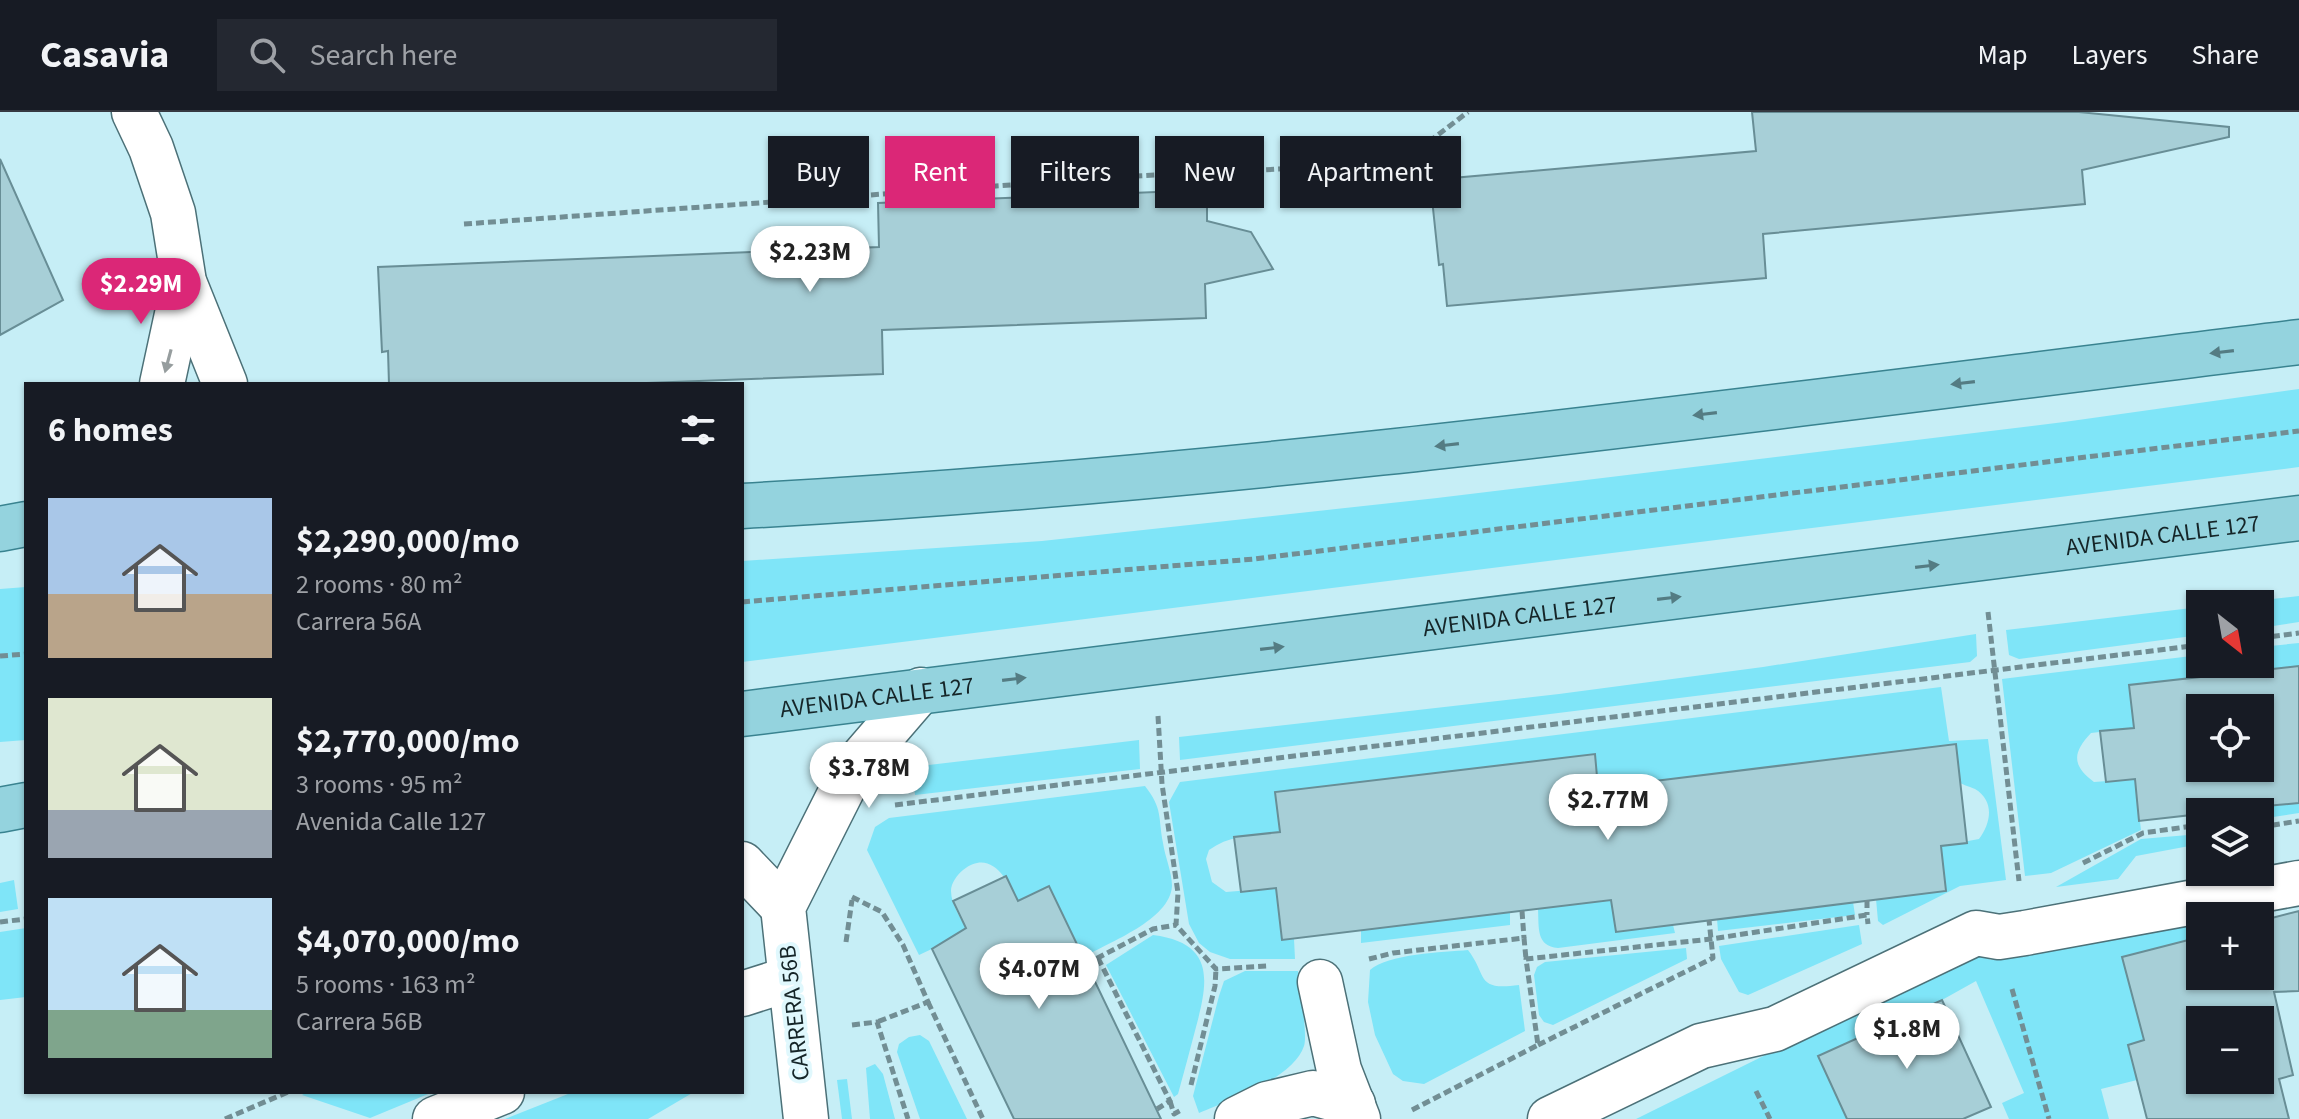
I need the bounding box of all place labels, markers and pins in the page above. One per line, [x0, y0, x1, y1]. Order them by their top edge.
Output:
pin: $2.23M [745, 226, 875, 294]
pin: $2.29M [76, 258, 206, 326]
pin: $3.78M [804, 742, 934, 810]
pin: $2.77M [1543, 774, 1673, 842]
pin: $4.07M [974, 943, 1104, 1011]
pin: $1.8M [1851, 1003, 1963, 1071]

